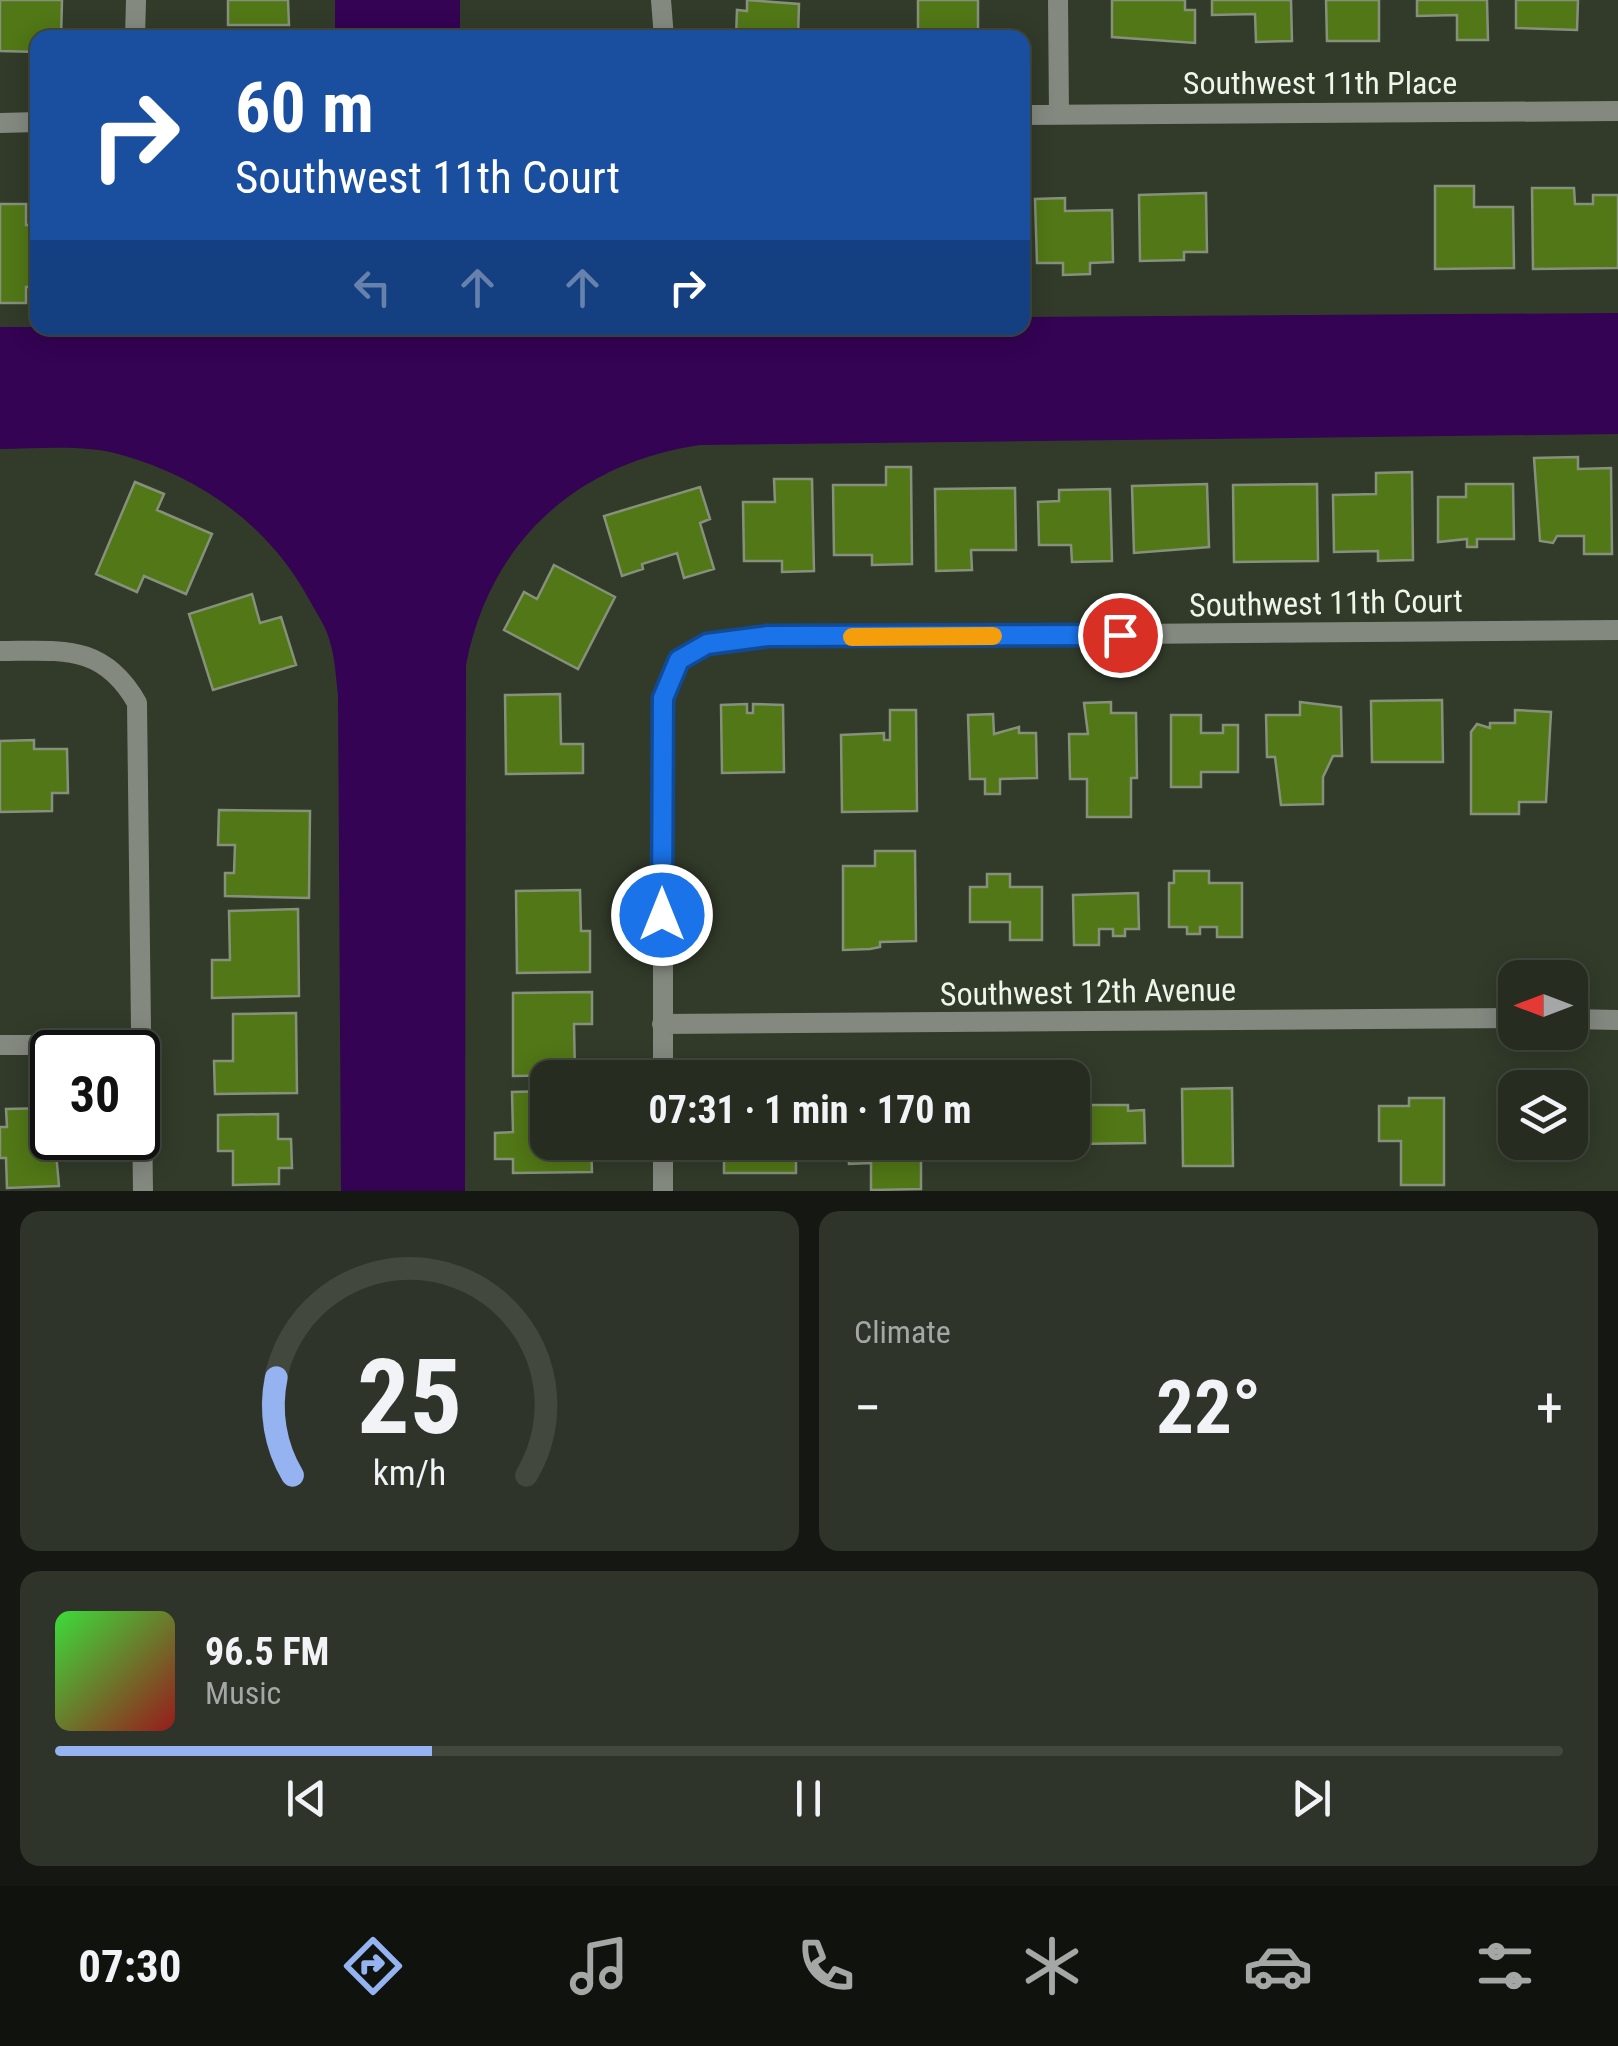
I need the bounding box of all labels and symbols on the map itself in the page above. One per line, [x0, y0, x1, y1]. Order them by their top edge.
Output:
street label: Southwest 11th Place [1183, 64, 1457, 102]
street label: Southwest 11th Court [1189, 582, 1463, 624]
pin [1078, 593, 1163, 678]
position arrow [610, 863, 714, 967]
north arrow [1498, 960, 1588, 1050]
street label: Southwest 12th Avenue [940, 970, 1236, 1014]
speed limit sign: 30 [30, 1030, 160, 1160]

